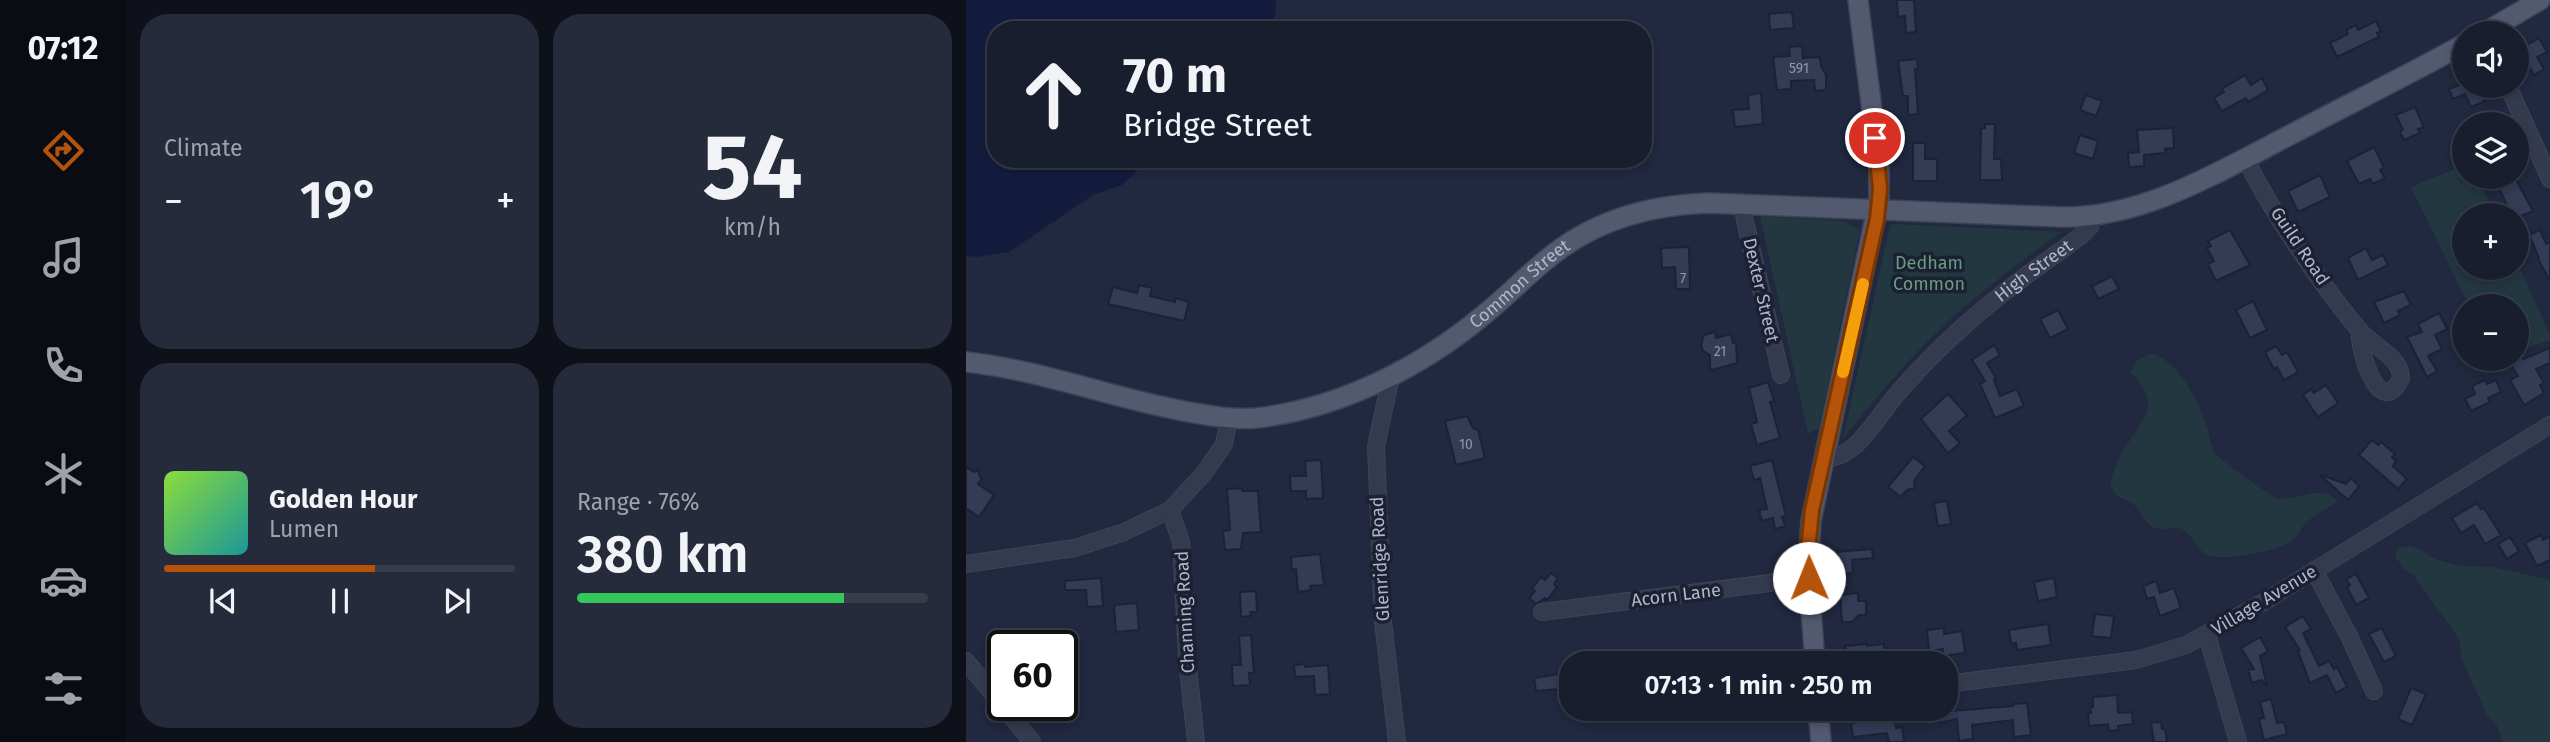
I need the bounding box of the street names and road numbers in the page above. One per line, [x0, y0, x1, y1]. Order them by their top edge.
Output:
street label: Guild Road [2266, 203, 2334, 289]
street label: Common Street [1465, 234, 1574, 333]
street label: High Street [1990, 235, 2077, 307]
street label: Dexter Street [1738, 236, 1784, 345]
street label: Glenridge Road [1366, 496, 1394, 622]
street label: Channing Road [1171, 550, 1199, 674]
street label: Village Avenue [2208, 560, 2320, 640]
street label: Acorn Lane [1630, 579, 1722, 611]

